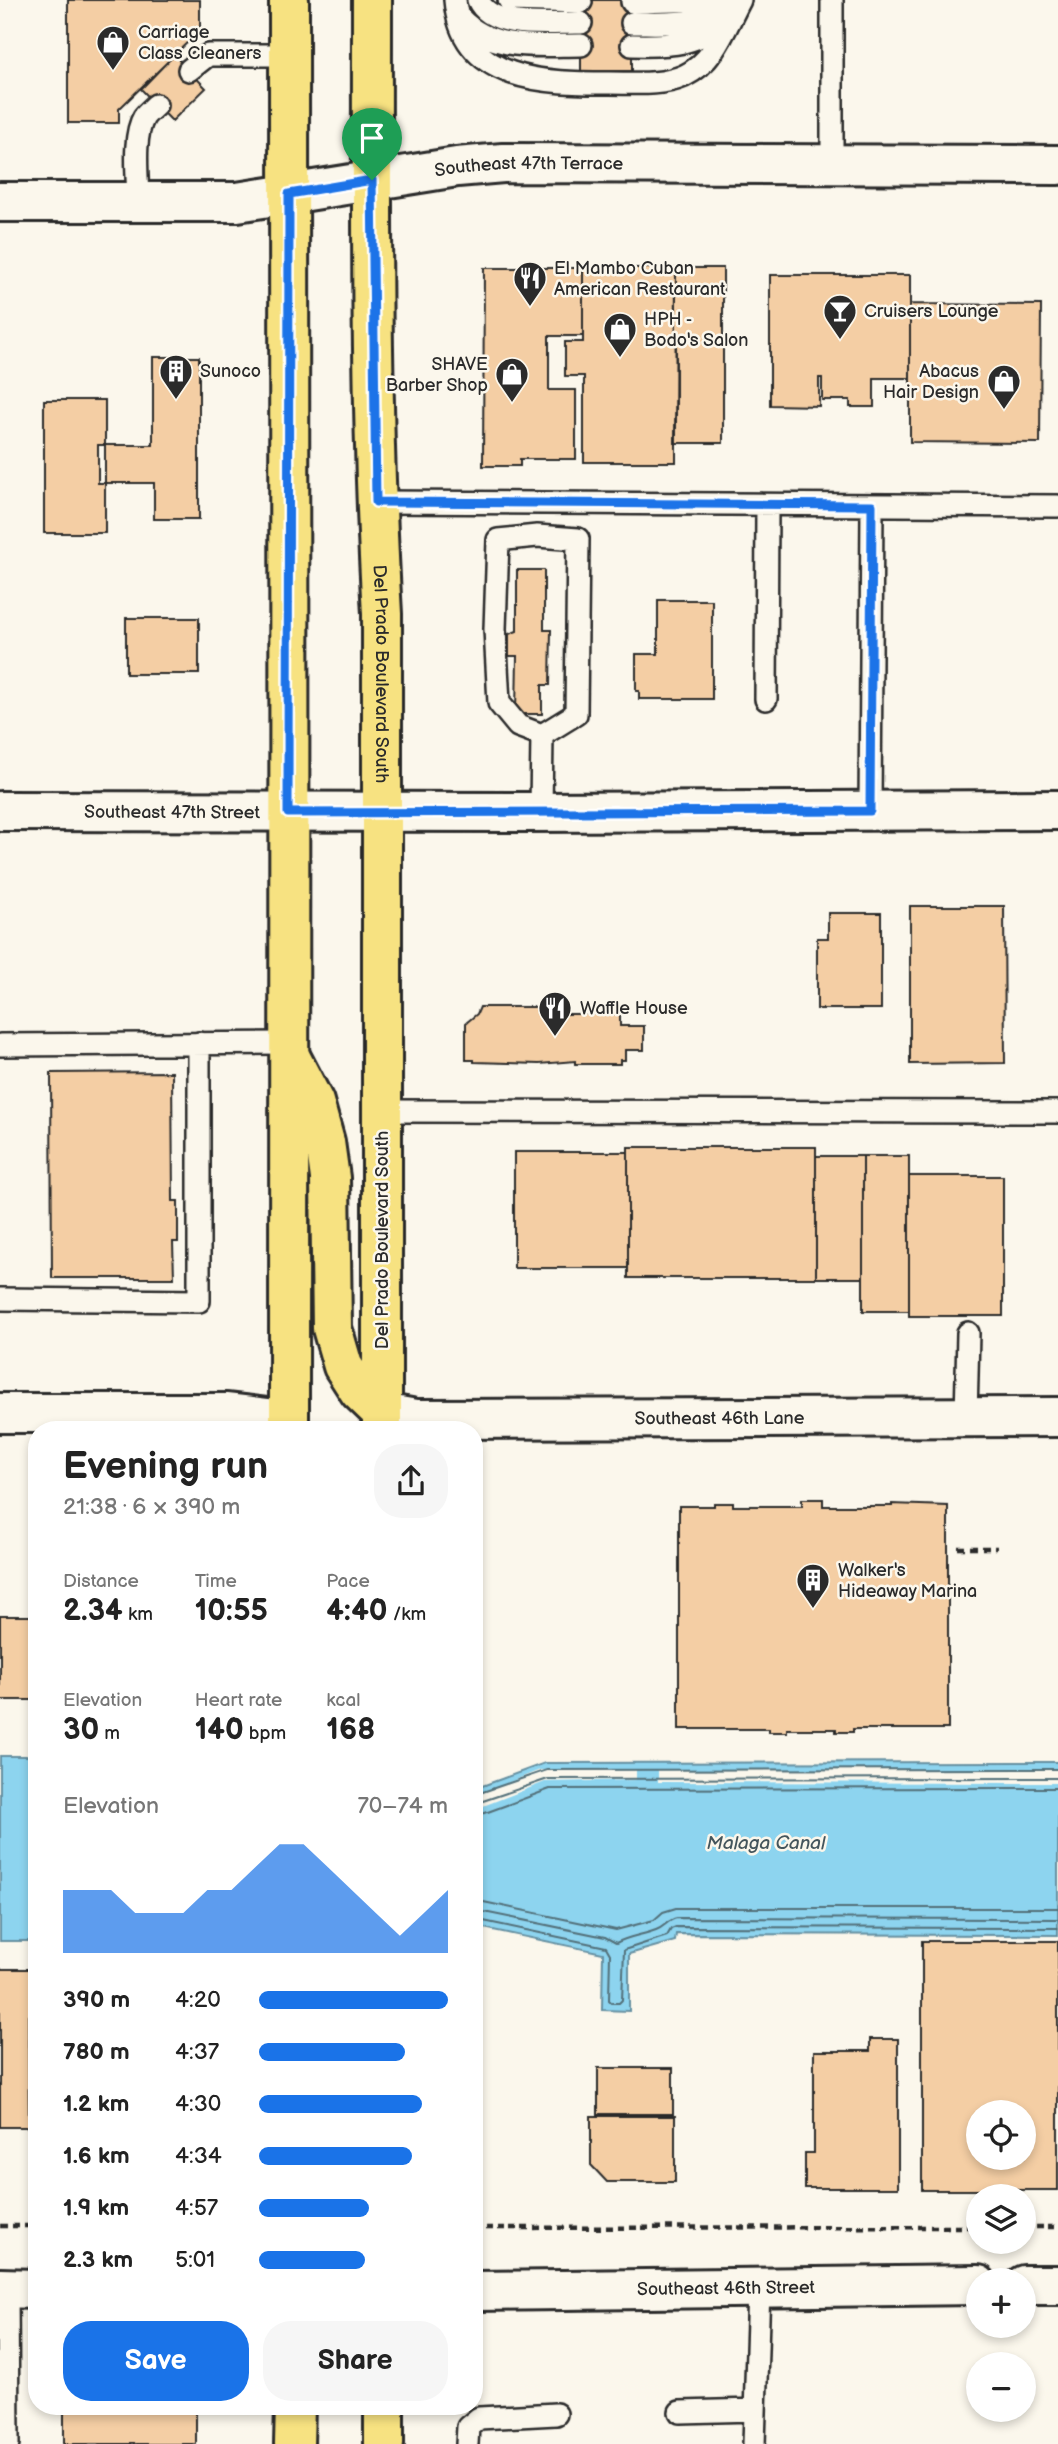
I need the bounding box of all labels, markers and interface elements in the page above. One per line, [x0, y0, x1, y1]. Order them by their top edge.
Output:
place label: Carriage Class Cleaners [138, 22, 261, 64]
shop icon: Carriage Class Cleaners [94, 23, 132, 72]
pin [342, 108, 402, 180]
icon: arrive [353, 119, 391, 157]
street label: Southeast 47th Terrace [433, 152, 624, 181]
place label: El Mambo Cuban American Restaurant [554, 258, 726, 300]
restaurant icon: El Mambo Cuban American Restaurant [511, 259, 549, 308]
bar icon: Cruisers Lounge [821, 292, 859, 341]
place label: Cruisers Lounge [864, 301, 999, 322]
place label: HPH - Bodo's Salon [644, 309, 748, 351]
shop icon: HPH - Bodo's Salon [601, 310, 639, 359]
building icon: Sunoco [157, 352, 195, 401]
place label: SHAVE Barber Shop [386, 354, 488, 396]
shop icon: SHAVE Barber Shop [493, 355, 531, 404]
place label: Sunoco [200, 361, 261, 382]
place label: Abacus Hair Design [883, 361, 979, 403]
shop icon: Abacus Hair Design [985, 362, 1023, 411]
street label: Del Prado Boulevard South [369, 564, 393, 783]
street label: Southeast 47th Street [84, 801, 260, 823]
restaurant icon: Waffle House [536, 989, 574, 1038]
place label: Waffle House [580, 998, 688, 1019]
street label: Del Prado Boulevard South [372, 1131, 393, 1349]
street label: Southeast 46th Lane [634, 1407, 805, 1429]
text: Evening run [63, 1444, 268, 1489]
button: share [374, 1444, 448, 1518]
text: 21:38 · 6 × 390 m [63, 1493, 240, 1521]
place label: Walker's Hideaway Marina [838, 1560, 977, 1602]
building icon: Walker's Hideaway Marina [794, 1561, 832, 1610]
text: Distance [63, 1570, 139, 1593]
text: Time [195, 1570, 237, 1593]
text: Pace [326, 1570, 370, 1593]
text: 2.34 [63, 1593, 123, 1629]
text: 10:55 [195, 1593, 268, 1629]
text: 4:40 [326, 1593, 388, 1629]
text: km [123, 1603, 153, 1626]
text: /km [388, 1603, 426, 1626]
text: Elevation [63, 1689, 142, 1712]
text: Heart rate [195, 1689, 282, 1712]
text: kcal [326, 1689, 360, 1712]
text: 30 [63, 1712, 99, 1748]
text: 140 [195, 1712, 244, 1748]
text: 168 [326, 1712, 375, 1748]
text: m [99, 1722, 120, 1745]
text: bpm [244, 1722, 286, 1745]
text: Elevation [63, 1792, 159, 1820]
text: 70–74 m [357, 1792, 448, 1820]
water label: Malaga Canal [707, 1832, 826, 1855]
text: 390 m [63, 1986, 130, 2014]
text: 4:20 [175, 1986, 221, 2014]
text: 780 m [63, 2038, 130, 2066]
text: 4:37 [175, 2038, 219, 2066]
text: 1.2 km [63, 2090, 129, 2118]
text: 4:30 [175, 2090, 221, 2118]
map controls [966, 2100, 1036, 2422]
button: locate [966, 2100, 1036, 2170]
text: 1.6 km [63, 2142, 130, 2170]
text: 4:34 [175, 2142, 222, 2170]
button: layers [966, 2184, 1036, 2254]
text: 1.9 km [63, 2194, 129, 2222]
text: 4:57 [175, 2194, 218, 2222]
text: 2.3 km [63, 2246, 133, 2274]
text: 5:01 [175, 2246, 215, 2274]
button: + [966, 2268, 1036, 2338]
street label: Southeast 46th Street [637, 2276, 816, 2300]
button: Save [63, 2321, 249, 2401]
button: Share [263, 2321, 448, 2401]
button: − [966, 2352, 1036, 2422]

